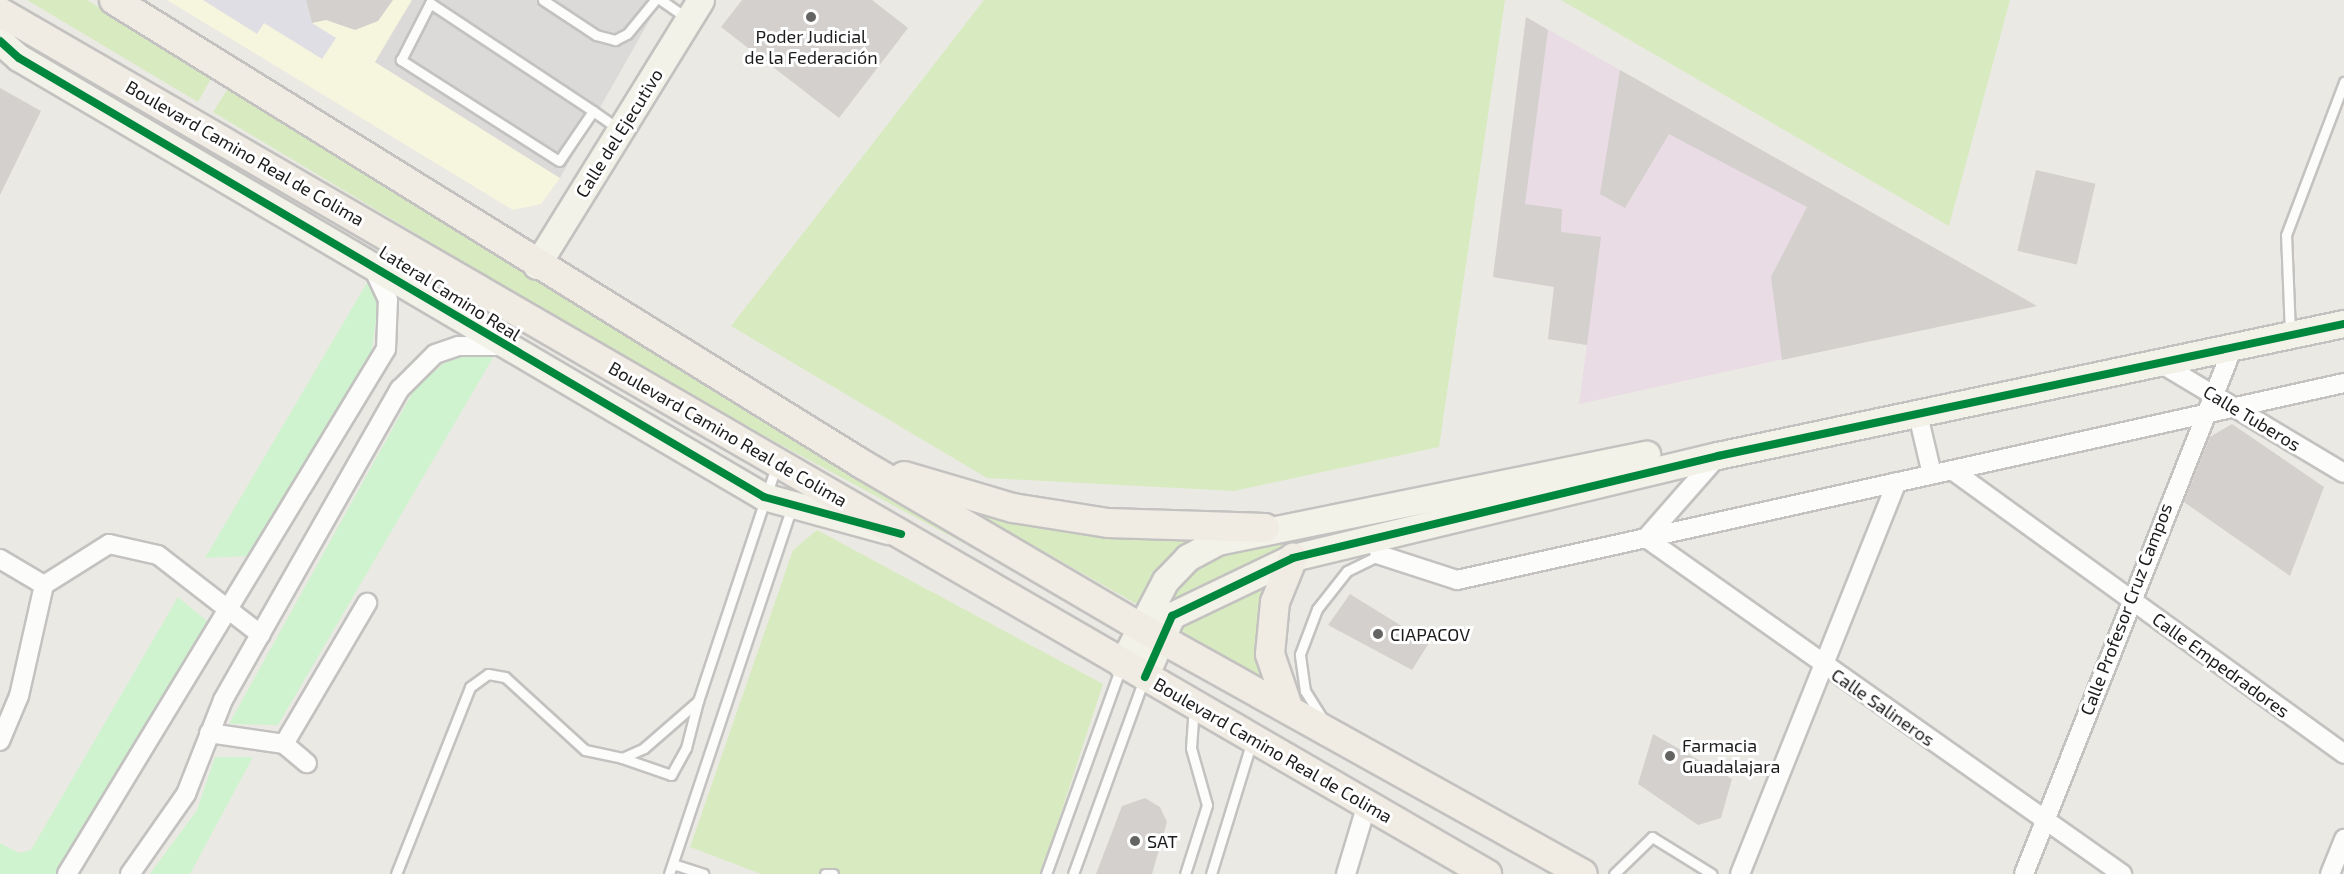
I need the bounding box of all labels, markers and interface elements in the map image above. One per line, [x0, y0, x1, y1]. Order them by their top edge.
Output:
marker: Poder Judicial de la Federación [804, 10, 818, 24]
place label: Poder Judicial de la Federación [744, 26, 878, 68]
street label: Calle del Ejecutivo [571, 64, 667, 202]
street label: Boulevard Camino Real de Colima [122, 76, 368, 230]
street label: Lateral Camino Real [375, 241, 525, 345]
street label: Boulevard Camino Real de Colima [605, 357, 851, 511]
street label: Calle Tuberos [2199, 380, 2305, 456]
street label: Calle Profesor Cruz Campos [2075, 500, 2177, 718]
street label: Calle Empedradores [2148, 608, 2294, 722]
place label: CIAPACOV [1390, 623, 1470, 645]
marker: CIAPACOV [1371, 627, 1385, 641]
street label: Calle Salineros [1827, 664, 1939, 750]
street label: Boulevard Camino Real de Colima [1150, 673, 1396, 827]
place label: Farmacia Guadalajara [1682, 735, 1780, 777]
marker: Farmacia Guadalajara [1663, 749, 1677, 763]
place label: SAT [1147, 830, 1178, 852]
marker: SAT [1128, 834, 1142, 848]

